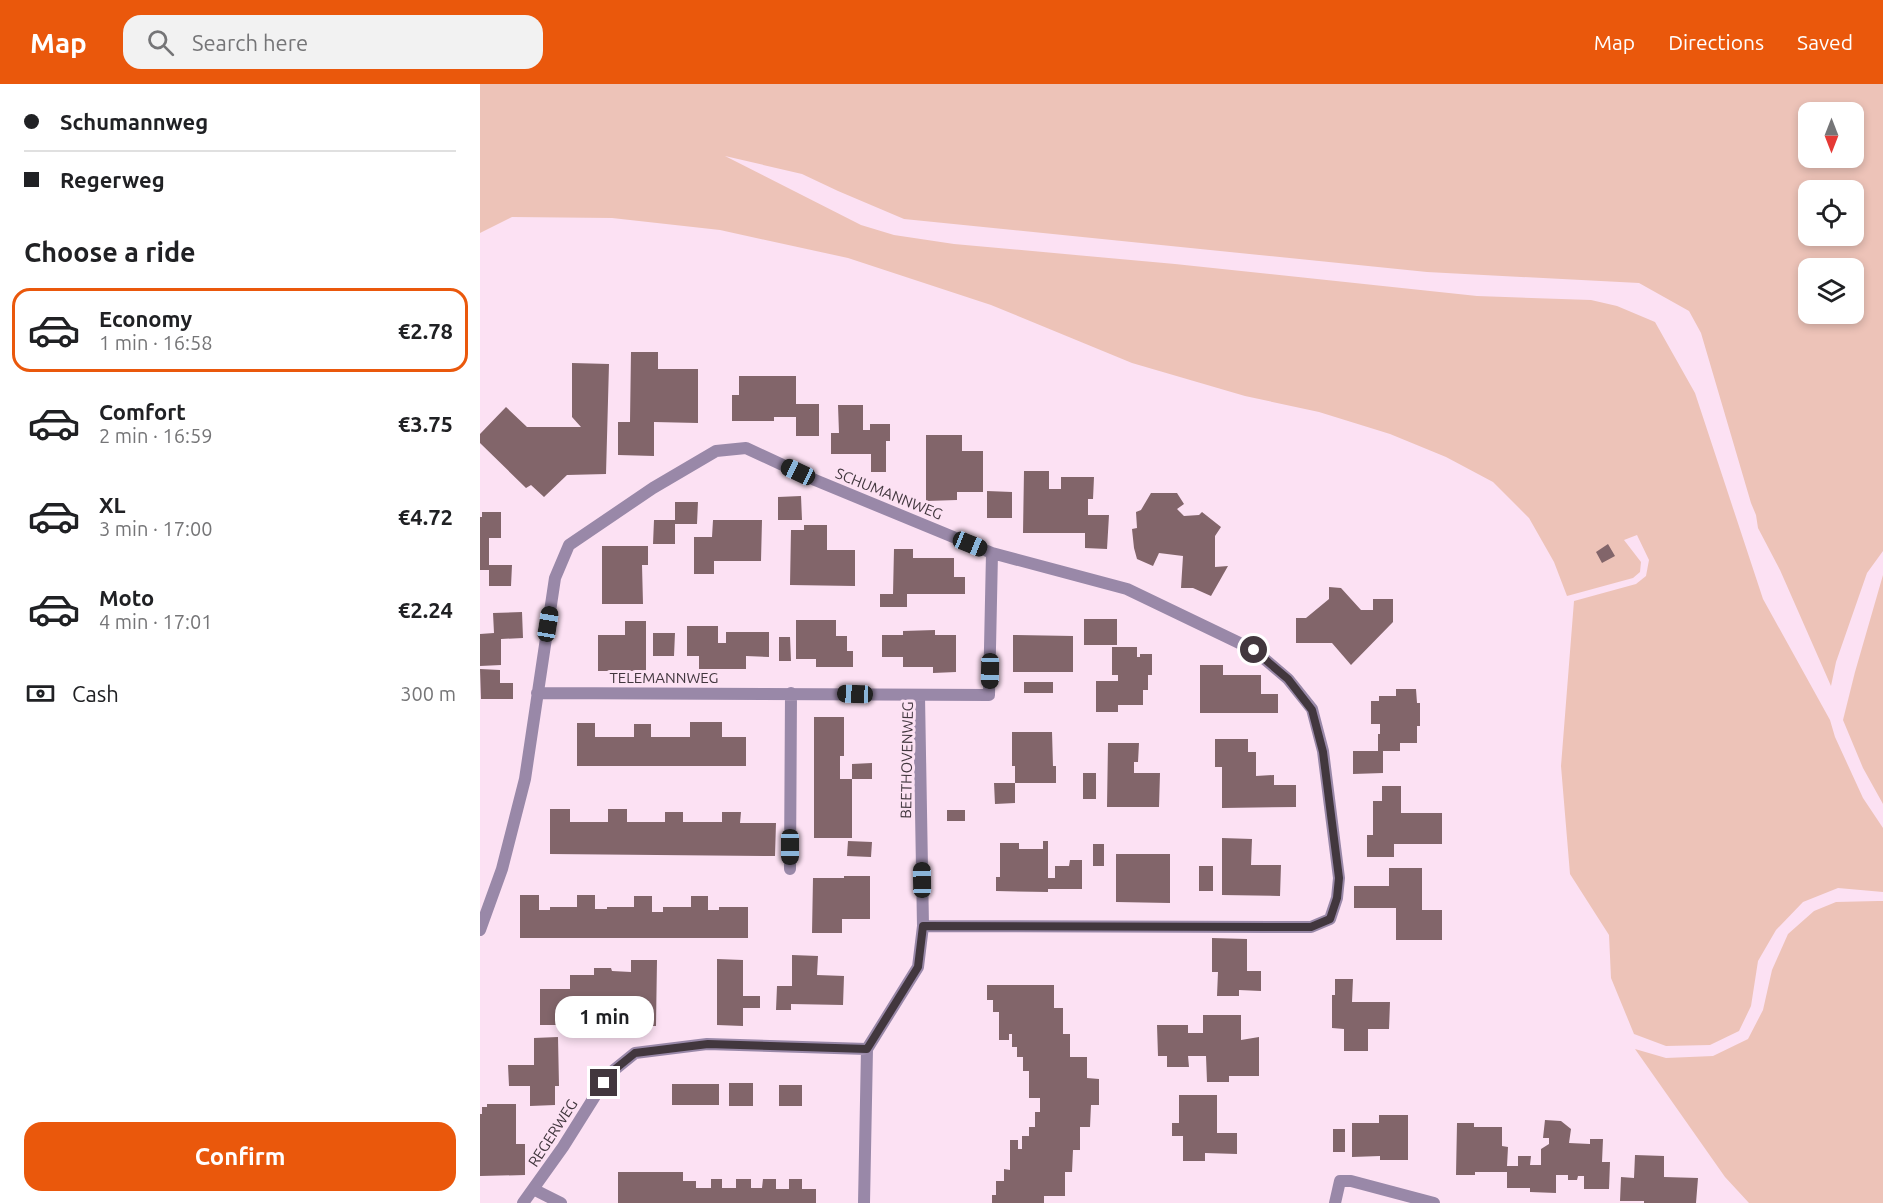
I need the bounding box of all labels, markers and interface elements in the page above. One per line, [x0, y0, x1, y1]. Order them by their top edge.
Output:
search box [123, 15, 543, 69]
icon: search [144, 26, 177, 59]
text: Map [30, 27, 87, 58]
text: Search here [192, 30, 308, 55]
text: Map [1594, 30, 1635, 54]
text: Directions [1668, 30, 1764, 54]
text: Saved [1797, 30, 1853, 54]
north arrow [1798, 102, 1864, 168]
map controls [1798, 102, 1864, 324]
text: Schumannweg [60, 109, 208, 134]
text: Regerweg [60, 167, 165, 192]
button: locate [1798, 180, 1864, 246]
text: Choose a ride [24, 237, 196, 267]
button: layers [1798, 258, 1864, 324]
icon: car [27, 303, 81, 357]
text: Economy [99, 306, 192, 331]
text: €2.78 [398, 318, 453, 343]
text: 1 min · 16:58 [99, 331, 213, 354]
icon: car [27, 396, 81, 450]
text: Comfort [99, 399, 186, 424]
text: €3.75 [398, 411, 453, 436]
text: 2 min · 16:59 [99, 424, 213, 447]
car [778, 456, 818, 488]
street label: SCHUMANNWEG [833, 464, 945, 523]
icon: car [27, 489, 81, 543]
text: XL [99, 492, 126, 517]
text: €4.72 [398, 504, 453, 529]
text: 3 min · 17:00 [99, 517, 213, 540]
car [950, 529, 990, 559]
icon: car [27, 582, 81, 636]
text: Moto [99, 585, 154, 610]
text: €2.24 [398, 597, 453, 622]
car [536, 605, 560, 643]
text: 4 min · 17:01 [99, 610, 213, 633]
route start [1240, 636, 1267, 663]
car [981, 653, 999, 689]
street label: TELEMANNWEG [609, 669, 719, 686]
icon: cash [24, 677, 57, 710]
text: Cash [72, 681, 119, 706]
text: 300 m [400, 682, 456, 705]
car [837, 684, 873, 704]
street label: BEETHOVENWEG [897, 701, 916, 819]
car [781, 829, 799, 865]
car [913, 862, 931, 898]
callout: 1 min [554, 996, 654, 1038]
text: 1 min [579, 1005, 630, 1028]
route end [590, 1069, 617, 1096]
street label: REGERWEG [524, 1096, 581, 1170]
button: Confirm [24, 1122, 456, 1191]

